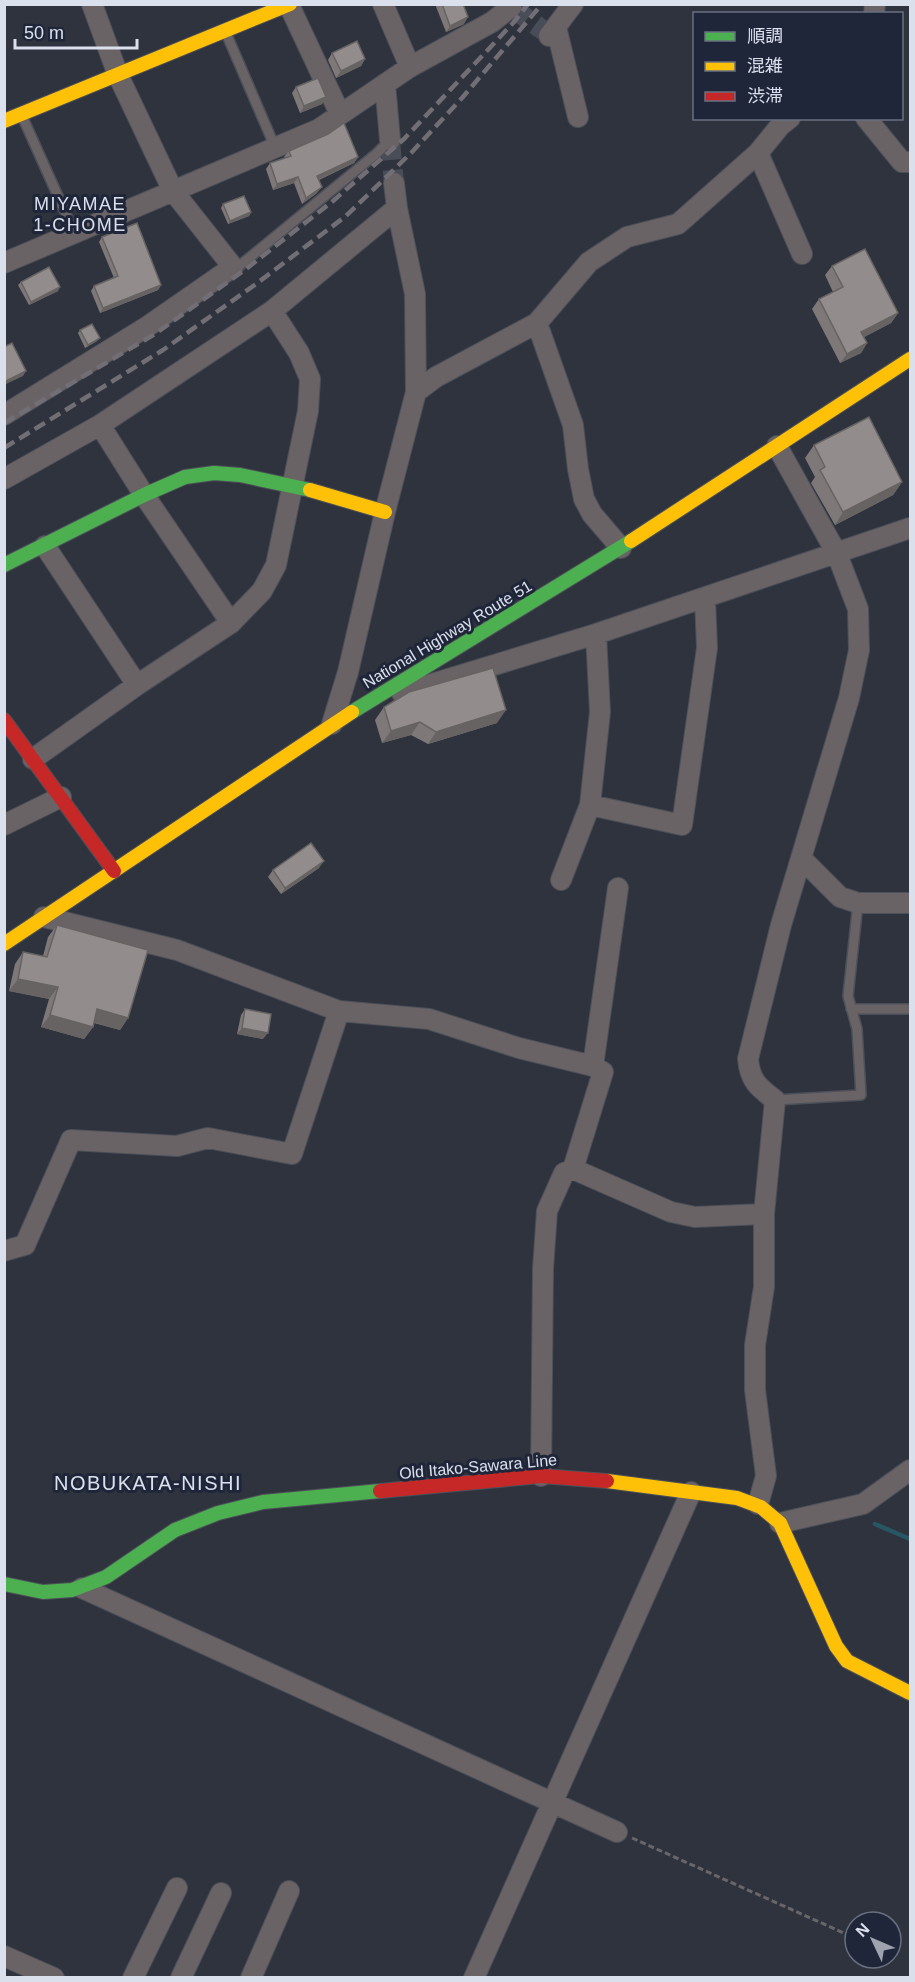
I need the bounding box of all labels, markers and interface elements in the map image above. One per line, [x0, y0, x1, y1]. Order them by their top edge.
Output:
scale bar [15, 12, 136, 50]
legend [693, 12, 903, 120]
text: 50 m [24, 23, 64, 43]
text: 順調 [747, 26, 783, 46]
text: 混雑 [747, 56, 783, 76]
text: 渋滞 [747, 86, 783, 106]
district label: MIYAMAE 1-CHOME [33, 194, 127, 235]
street label: National Highway Route 51 [360, 577, 535, 692]
street label: Old Itako-Sawara Line [398, 1451, 558, 1482]
district label: NOBUKATA-NISHI [54, 1472, 242, 1494]
north arrow [843, 1910, 903, 1970]
text: N [852, 1920, 873, 1940]

